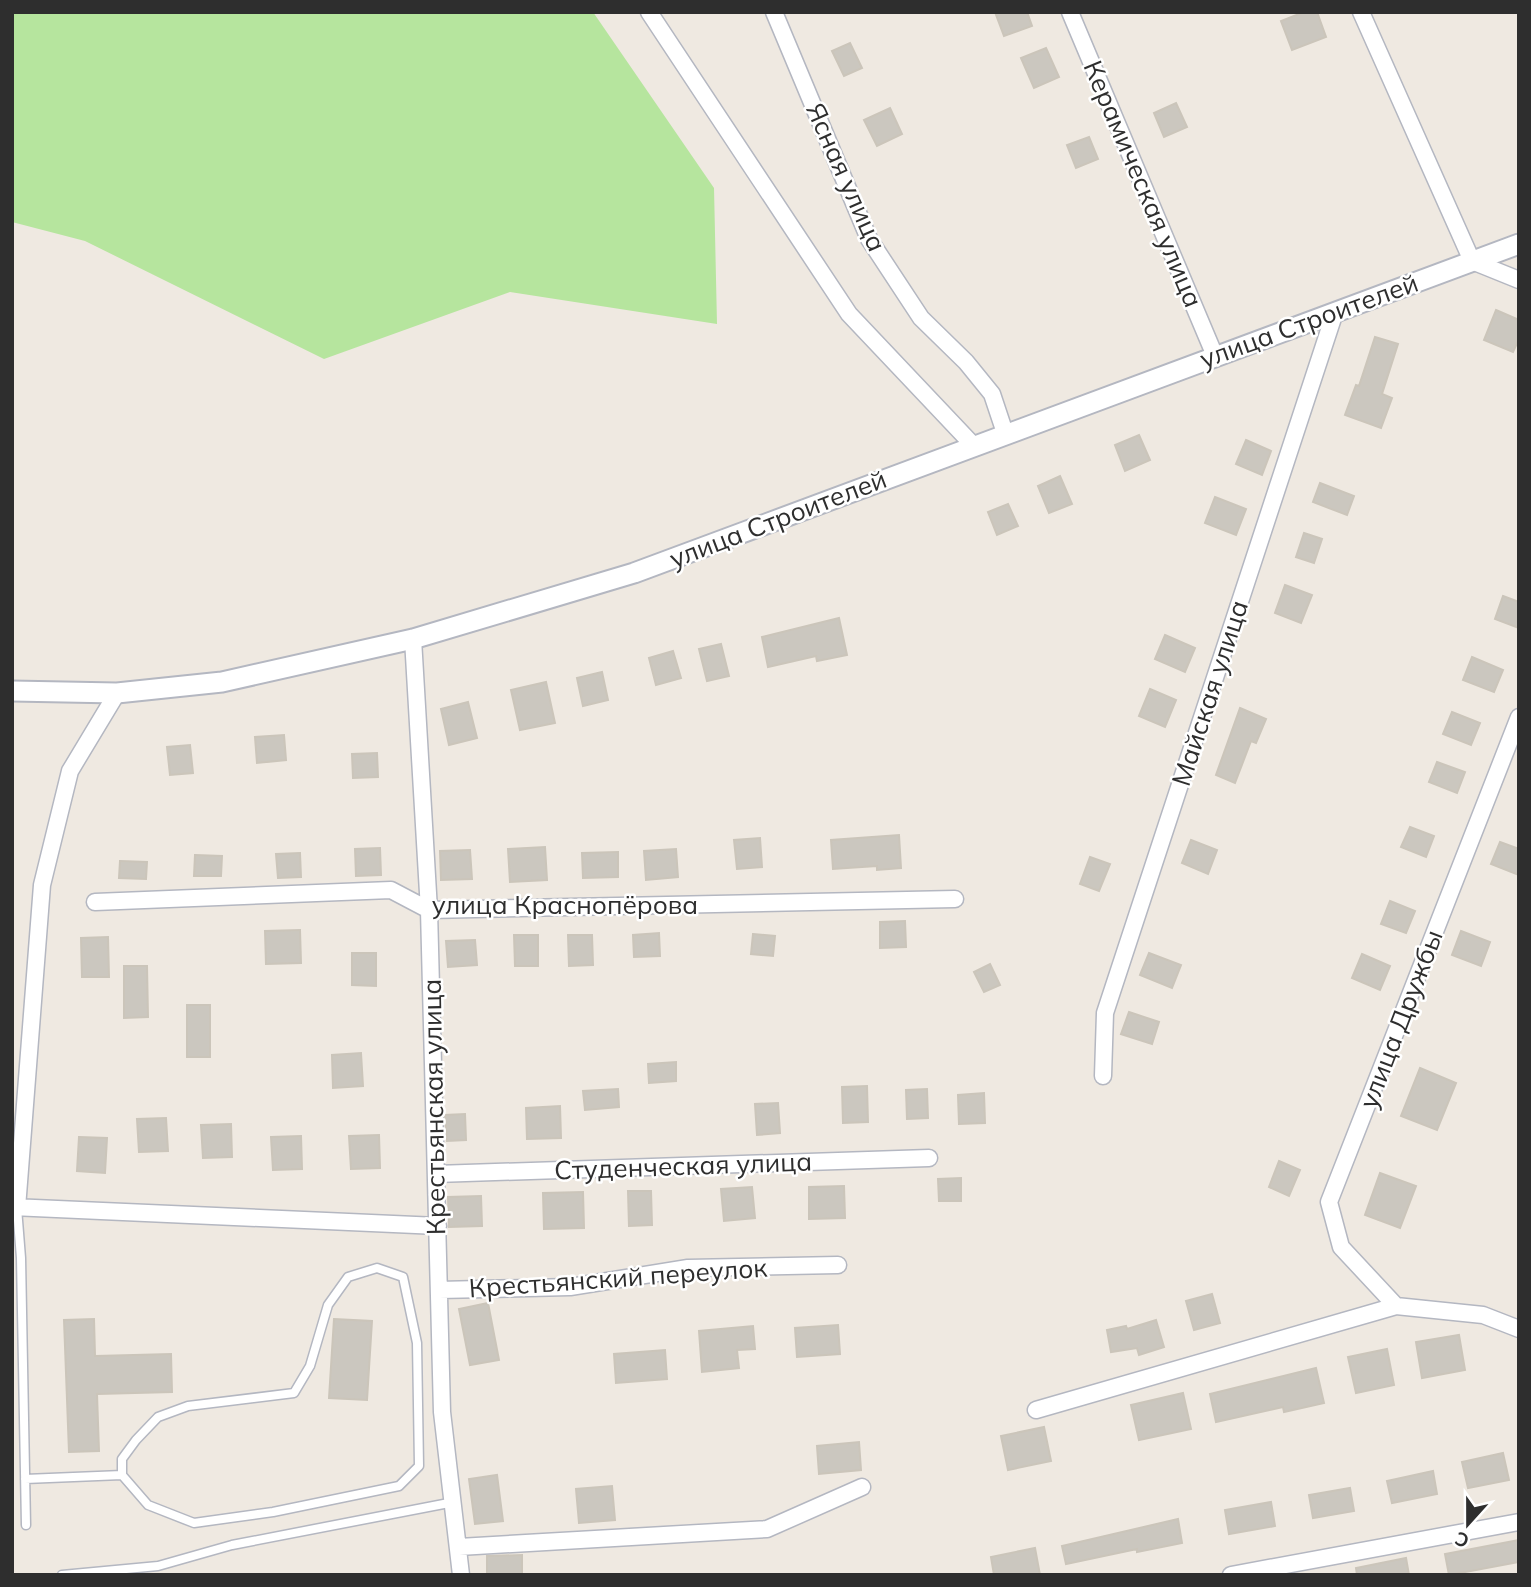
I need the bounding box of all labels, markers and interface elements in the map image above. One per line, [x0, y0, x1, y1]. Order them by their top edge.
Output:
street label: Керамическая улица [1077, 55, 1210, 312]
street label: Ясная улица [799, 97, 894, 256]
street label: улица Строителей [1195, 266, 1423, 375]
street label: улица Строителей [665, 462, 891, 575]
street label: Майская улица [1164, 596, 1255, 790]
street label: улица Краснопёрова [432, 888, 698, 921]
street label: улица Дружбы [1351, 925, 1450, 1113]
street label: Крестьянская улица [415, 979, 452, 1236]
street label: Студенческая улица [553, 1145, 812, 1186]
street label: Крестьянский переулок [468, 1251, 768, 1304]
north arrow [1433, 1489, 1503, 1559]
text: С [1452, 1526, 1472, 1553]

